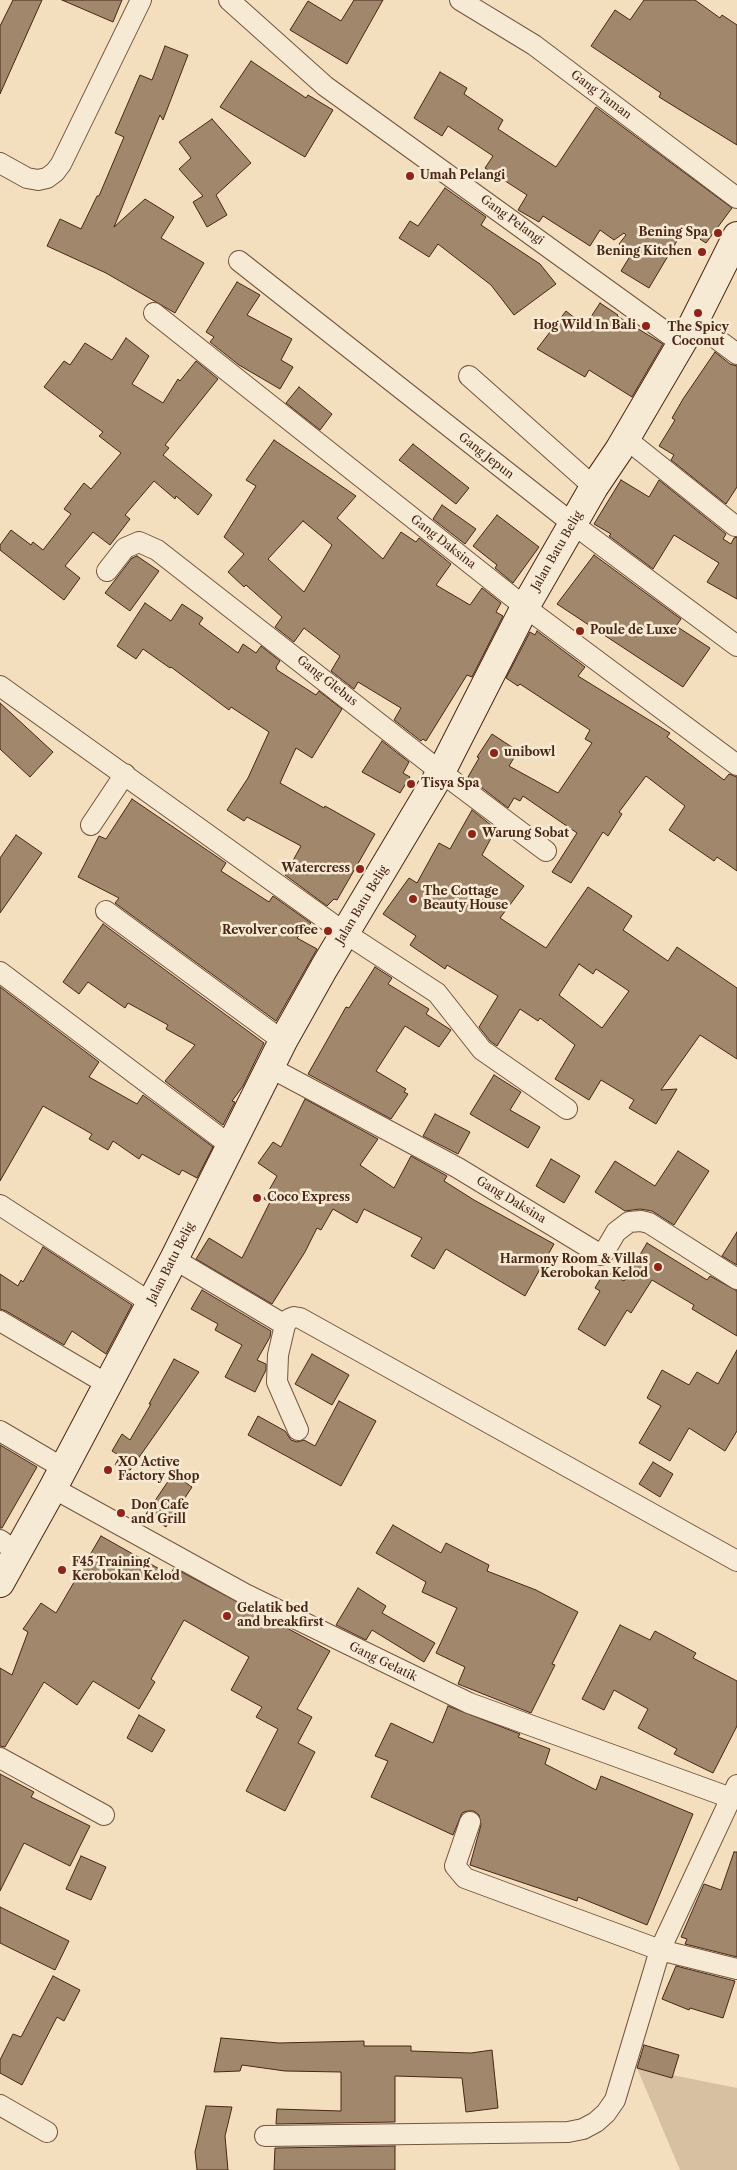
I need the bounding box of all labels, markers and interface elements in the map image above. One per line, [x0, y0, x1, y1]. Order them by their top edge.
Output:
street label: Gang Taman [568, 68, 634, 122]
place label: Umah Pelangi [420, 169, 505, 183]
marker: Umah Pelangi [404, 170, 416, 182]
street label: Gang Pelangi [478, 192, 546, 248]
place label: Bening Spa [639, 226, 708, 240]
marker: Bening Spa [712, 227, 724, 239]
place label: Bening Kitchen [596, 245, 692, 259]
marker: Bening Kitchen [696, 246, 708, 258]
marker: The Spicy Coconut [692, 307, 704, 319]
place label: Hog Wild In Bali [533, 319, 636, 333]
marker: Hog Wild In Bali [640, 320, 652, 332]
place label: The Spicy Coconut [667, 321, 729, 349]
street label: Gang Jepun [456, 430, 516, 482]
street label: Jalan Batu Belig [528, 509, 586, 593]
street label: Gang Daksina [408, 512, 478, 572]
place label: Poule de Luxe [590, 624, 677, 638]
marker: Poule de Luxe [574, 625, 586, 637]
street label: Gang Glebus [294, 653, 360, 709]
place label: unibowl [504, 746, 555, 760]
marker: unibowl [488, 747, 500, 759]
place label: Tisya Spa [421, 777, 480, 791]
marker: Tisya Spa [405, 778, 417, 790]
place label: Warung Sobat [482, 827, 569, 841]
marker: Warung Sobat [466, 828, 478, 840]
place label: Watercress [281, 862, 350, 876]
street label: Jalan Batu Belig [333, 863, 391, 947]
marker: Watercress [354, 863, 366, 875]
place label: The Cottage Beauty House [423, 885, 508, 913]
marker: The Cottage Beauty House [407, 893, 419, 905]
place label: Revolver coffee [222, 924, 318, 938]
marker: Revolver coffee [322, 925, 334, 937]
street label: Gang Daksina [474, 1174, 548, 1226]
place label: Coco Express [267, 1191, 350, 1205]
marker: Coco Express [251, 1192, 263, 1204]
street label: Jalan Batu Belig [144, 1220, 198, 1306]
place label: Harmony Room & Villas Kerobokan Kelod [500, 1253, 648, 1281]
marker: Harmony Room & Villas Kerobokan Kelod [652, 1261, 664, 1273]
place label: XO Active Factory Shop [118, 1456, 199, 1484]
marker: XO Active Factory Shop [102, 1464, 114, 1476]
place label: Don Cafe and Grill [131, 1499, 189, 1527]
marker: Don Cafe and Grill [115, 1507, 127, 1519]
place label: F45 Training Kerobokan Kelod [72, 1556, 180, 1584]
marker: F45 Training Kerobokan Kelod [56, 1564, 68, 1576]
place label: Gelatik bed and breakfirst [237, 1602, 324, 1630]
marker: Gelatik bed and breakfirst [221, 1610, 233, 1622]
street label: Gang Gelatik [347, 1639, 419, 1685]

